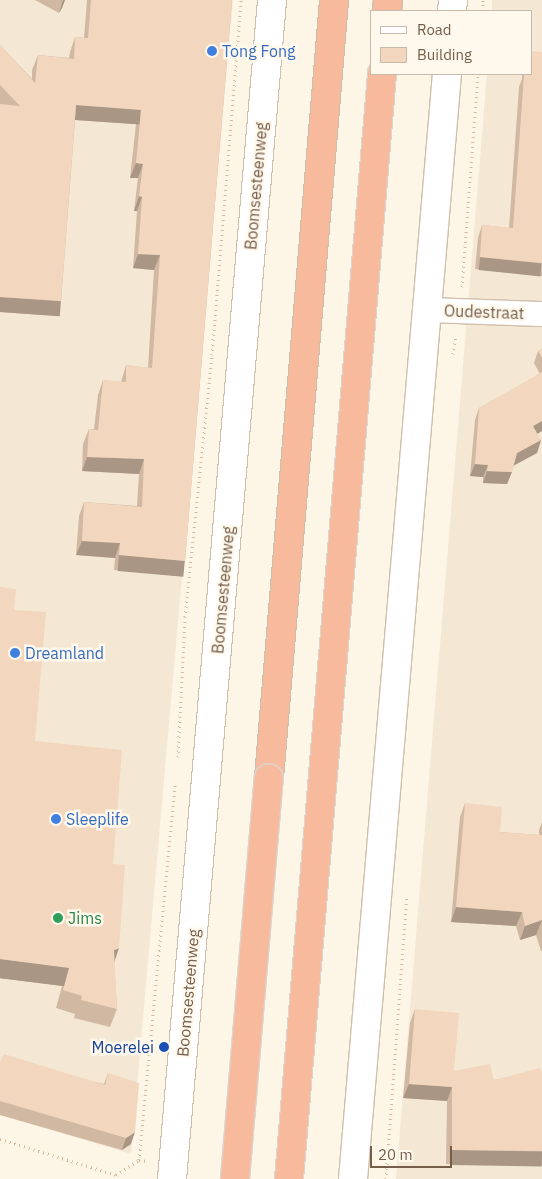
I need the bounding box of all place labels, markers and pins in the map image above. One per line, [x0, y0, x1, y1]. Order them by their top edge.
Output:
place label: Tong Fong [222, 41, 295, 61]
marker: Tong Fong [206, 45, 218, 57]
place label: Dreamland [25, 643, 104, 663]
marker: Dreamland [9, 647, 21, 659]
place label: Sleeplife [66, 809, 129, 829]
marker: Sleeplife [50, 813, 62, 825]
place label: Jims [68, 908, 102, 928]
marker: Jims [52, 912, 64, 924]
place label: Moerelei [92, 1037, 154, 1057]
marker: Moerelei [158, 1041, 170, 1053]

